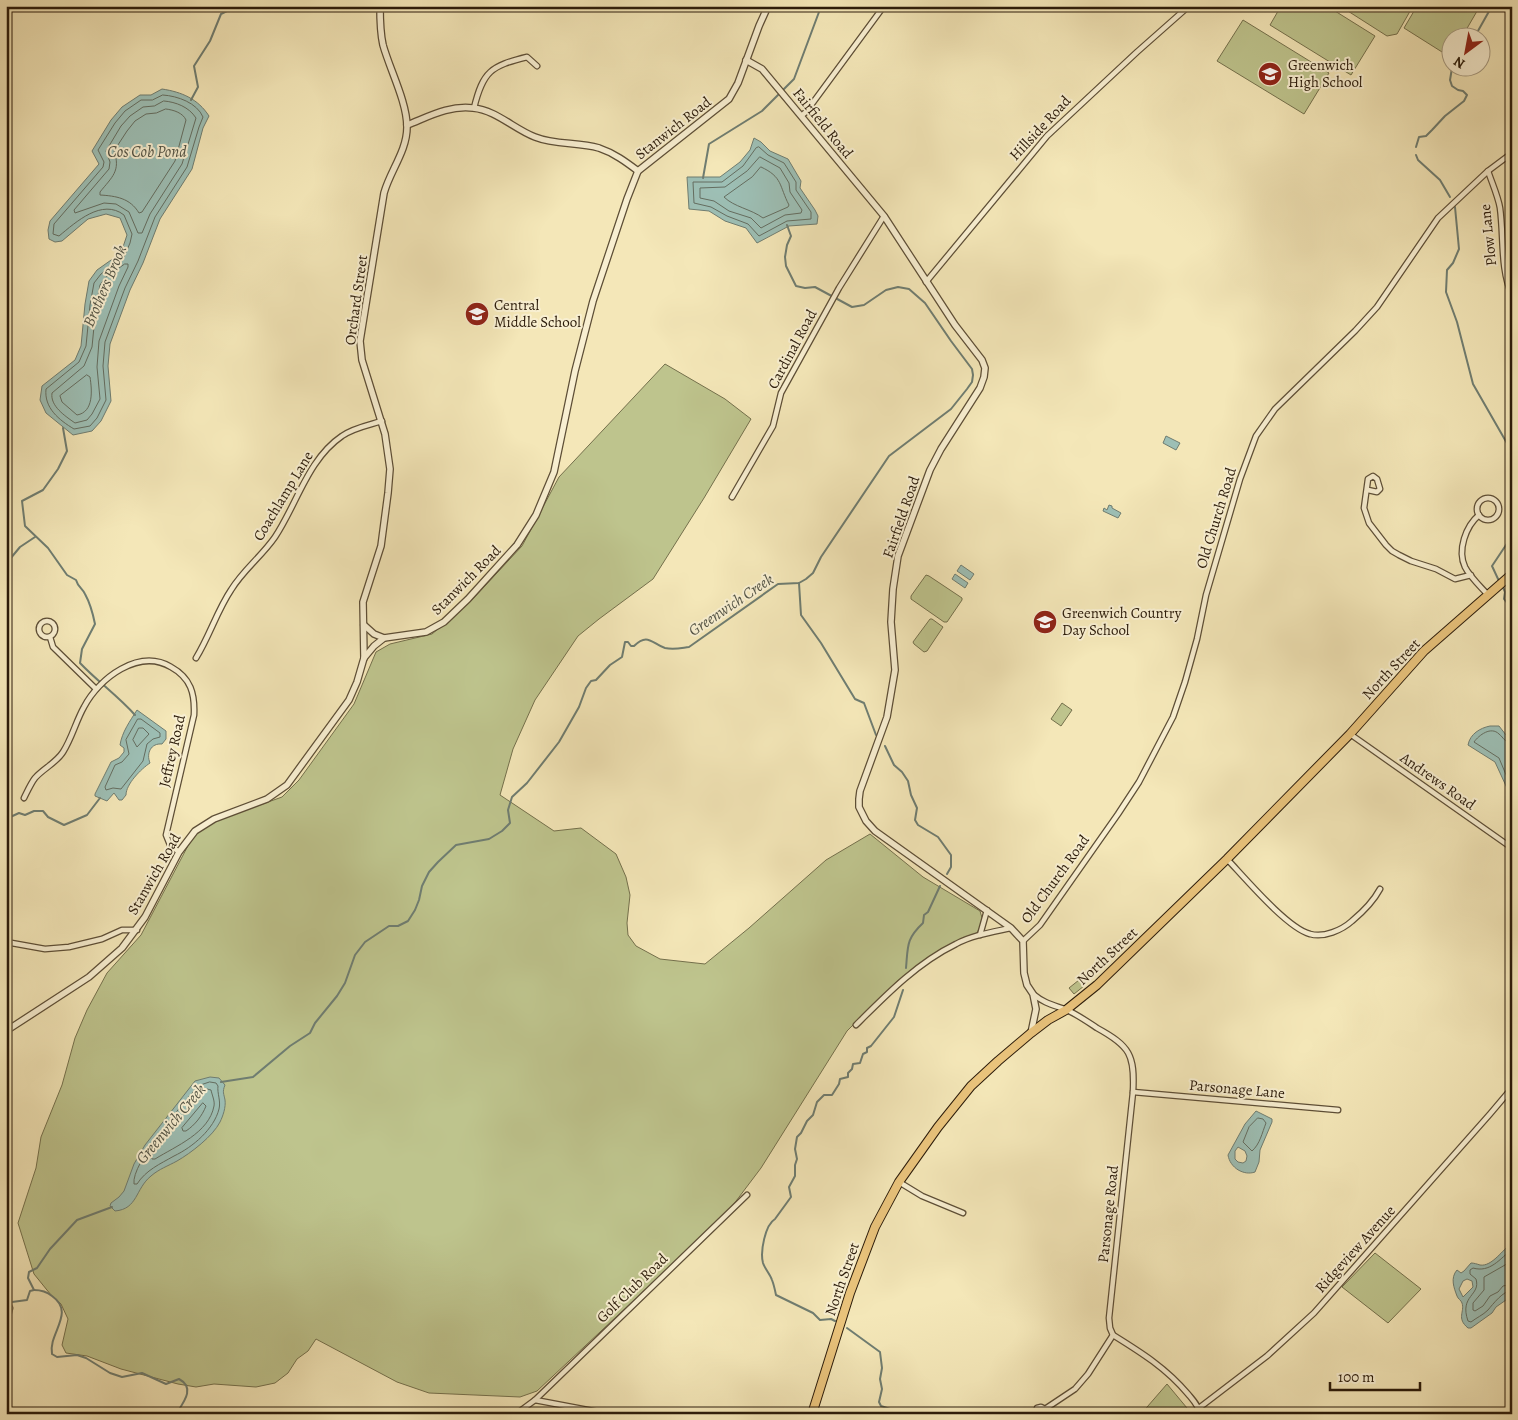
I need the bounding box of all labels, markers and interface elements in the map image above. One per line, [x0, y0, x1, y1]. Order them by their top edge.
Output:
north arrow [1440, 28, 1490, 78]
text: N [1450, 52, 1469, 73]
place label: Greenwich High School [1288, 55, 1363, 92]
school or university icon: Greenwich High School [1257, 61, 1283, 87]
street label: Fairfield Road [788, 84, 858, 163]
street label: Stanwich Road [631, 91, 716, 164]
street label: Hillside Road [1005, 91, 1076, 165]
water label: Cos Cob Pond [107, 141, 187, 163]
street label: Plow Lane [1475, 203, 1501, 267]
water label: Brothers Brook [78, 242, 132, 330]
street label: Orchard Street [340, 254, 372, 346]
place label: Central Middle School [494, 295, 581, 332]
school or university icon: Central Middle School [464, 301, 490, 327]
street label: Cardinal Road [763, 305, 822, 392]
street label: Coachlamp Lane [248, 447, 318, 545]
street label: Old Church Road [1191, 464, 1241, 571]
street label: Fairfield Road [878, 472, 925, 561]
street label: Stanwich Road [427, 540, 506, 619]
water label: Greenwich Creek [684, 568, 778, 642]
place label: Greenwich Country Day School [1062, 603, 1182, 640]
school or university icon: Greenwich Country Day School [1032, 609, 1058, 635]
street label: North Street [1358, 634, 1424, 704]
street label: Jeffrey Road [154, 712, 190, 789]
street label: Andrews Road [1395, 747, 1480, 815]
street label: Stanwich Road [123, 829, 186, 918]
street label: Old Church Road [1016, 830, 1094, 927]
street label: North Street [1072, 923, 1142, 989]
street label: Parsonage Lane [1188, 1075, 1286, 1103]
water label: Greenwich Creek [131, 1079, 211, 1169]
street label: Parsonage Road [1093, 1163, 1123, 1264]
street label: Ridgeview Avenue [1310, 1201, 1400, 1297]
street label: North Street [820, 1240, 864, 1318]
street label: Golf Club Road [592, 1248, 673, 1327]
scale bar [1330, 1360, 1420, 1392]
text: 100 m [1338, 1367, 1375, 1387]

